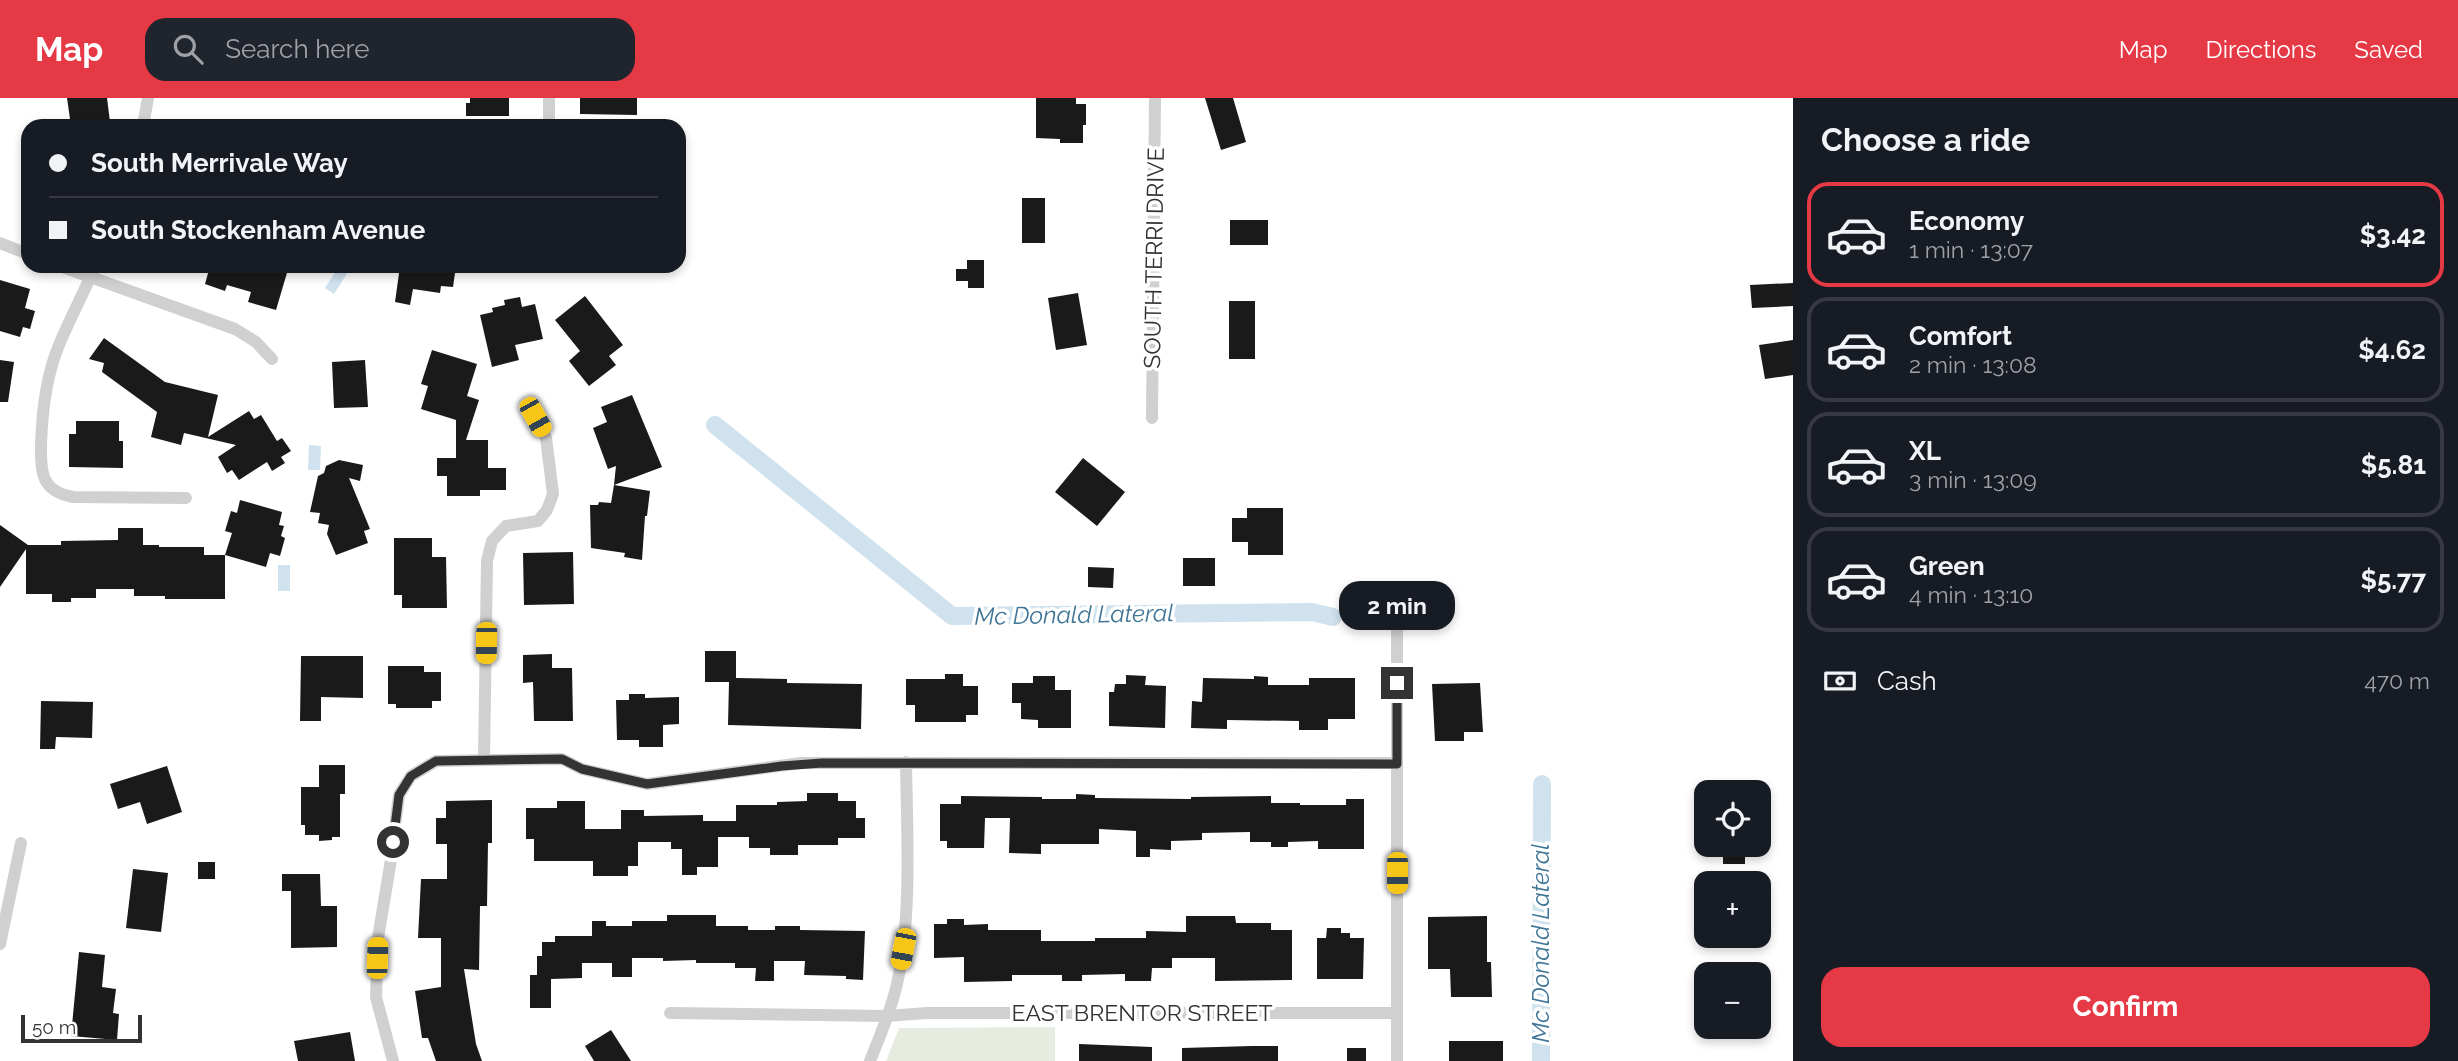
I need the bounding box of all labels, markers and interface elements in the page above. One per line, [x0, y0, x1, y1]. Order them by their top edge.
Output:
search box [145, 18, 635, 81]
text: Map [35, 30, 103, 69]
icon: search [169, 30, 207, 68]
text: Search here [225, 34, 370, 64]
text: Map [2119, 35, 2168, 64]
text: Directions [2206, 35, 2316, 64]
text: Saved [2354, 35, 2423, 64]
text: Choose a ride [1821, 121, 2030, 158]
street label: SOUTH TERRI DRIVE [1138, 147, 1169, 369]
text: South Merrivale Way [91, 148, 348, 178]
icon: car [1825, 203, 1888, 266]
text: Economy [1909, 206, 2024, 236]
text: South Stockenham Avenue [91, 215, 425, 245]
text: $3.42 [2360, 220, 2426, 250]
text: 1 min · 13:07 [1909, 236, 2033, 263]
icon: car [1825, 318, 1888, 381]
text: Comfort [1909, 321, 2012, 351]
text: $4.62 [2358, 335, 2426, 365]
text: 2 min · 13:08 [1909, 351, 2037, 378]
car [516, 394, 555, 440]
icon: car [1825, 433, 1888, 496]
text: XL [1909, 436, 1941, 466]
text: $5.81 [2361, 450, 2426, 480]
text: 3 min · 13:09 [1909, 466, 2037, 493]
icon: car [1825, 548, 1888, 611]
text: Green [1909, 551, 1985, 581]
text: $5.77 [2360, 565, 2426, 595]
text: 4 min · 13:10 [1909, 581, 2033, 608]
callout: 2 min [1339, 582, 1455, 630]
text: 2 min [1367, 592, 1427, 619]
water label: Mc Donald Lateral [974, 598, 1174, 631]
car [476, 622, 497, 664]
icon: cash [1821, 662, 1859, 700]
text: Cash [1877, 666, 1937, 696]
route end [1381, 667, 1413, 699]
text: 470 m [2364, 667, 2430, 694]
map controls [1694, 780, 1771, 1039]
button: locate [1694, 780, 1771, 857]
route start [377, 826, 409, 858]
water label: Mc Donald Lateral [1526, 843, 1555, 1043]
car [1387, 852, 1408, 894]
button: + [1694, 871, 1771, 948]
car [889, 926, 918, 972]
car [366, 937, 389, 979]
button: − [1694, 962, 1771, 1039]
button: Confirm [1821, 967, 2430, 1047]
street label: EAST BRENTOR STREET [1011, 999, 1273, 1026]
scale bar [21, 1012, 142, 1044]
text: 50 m [32, 1016, 76, 1038]

